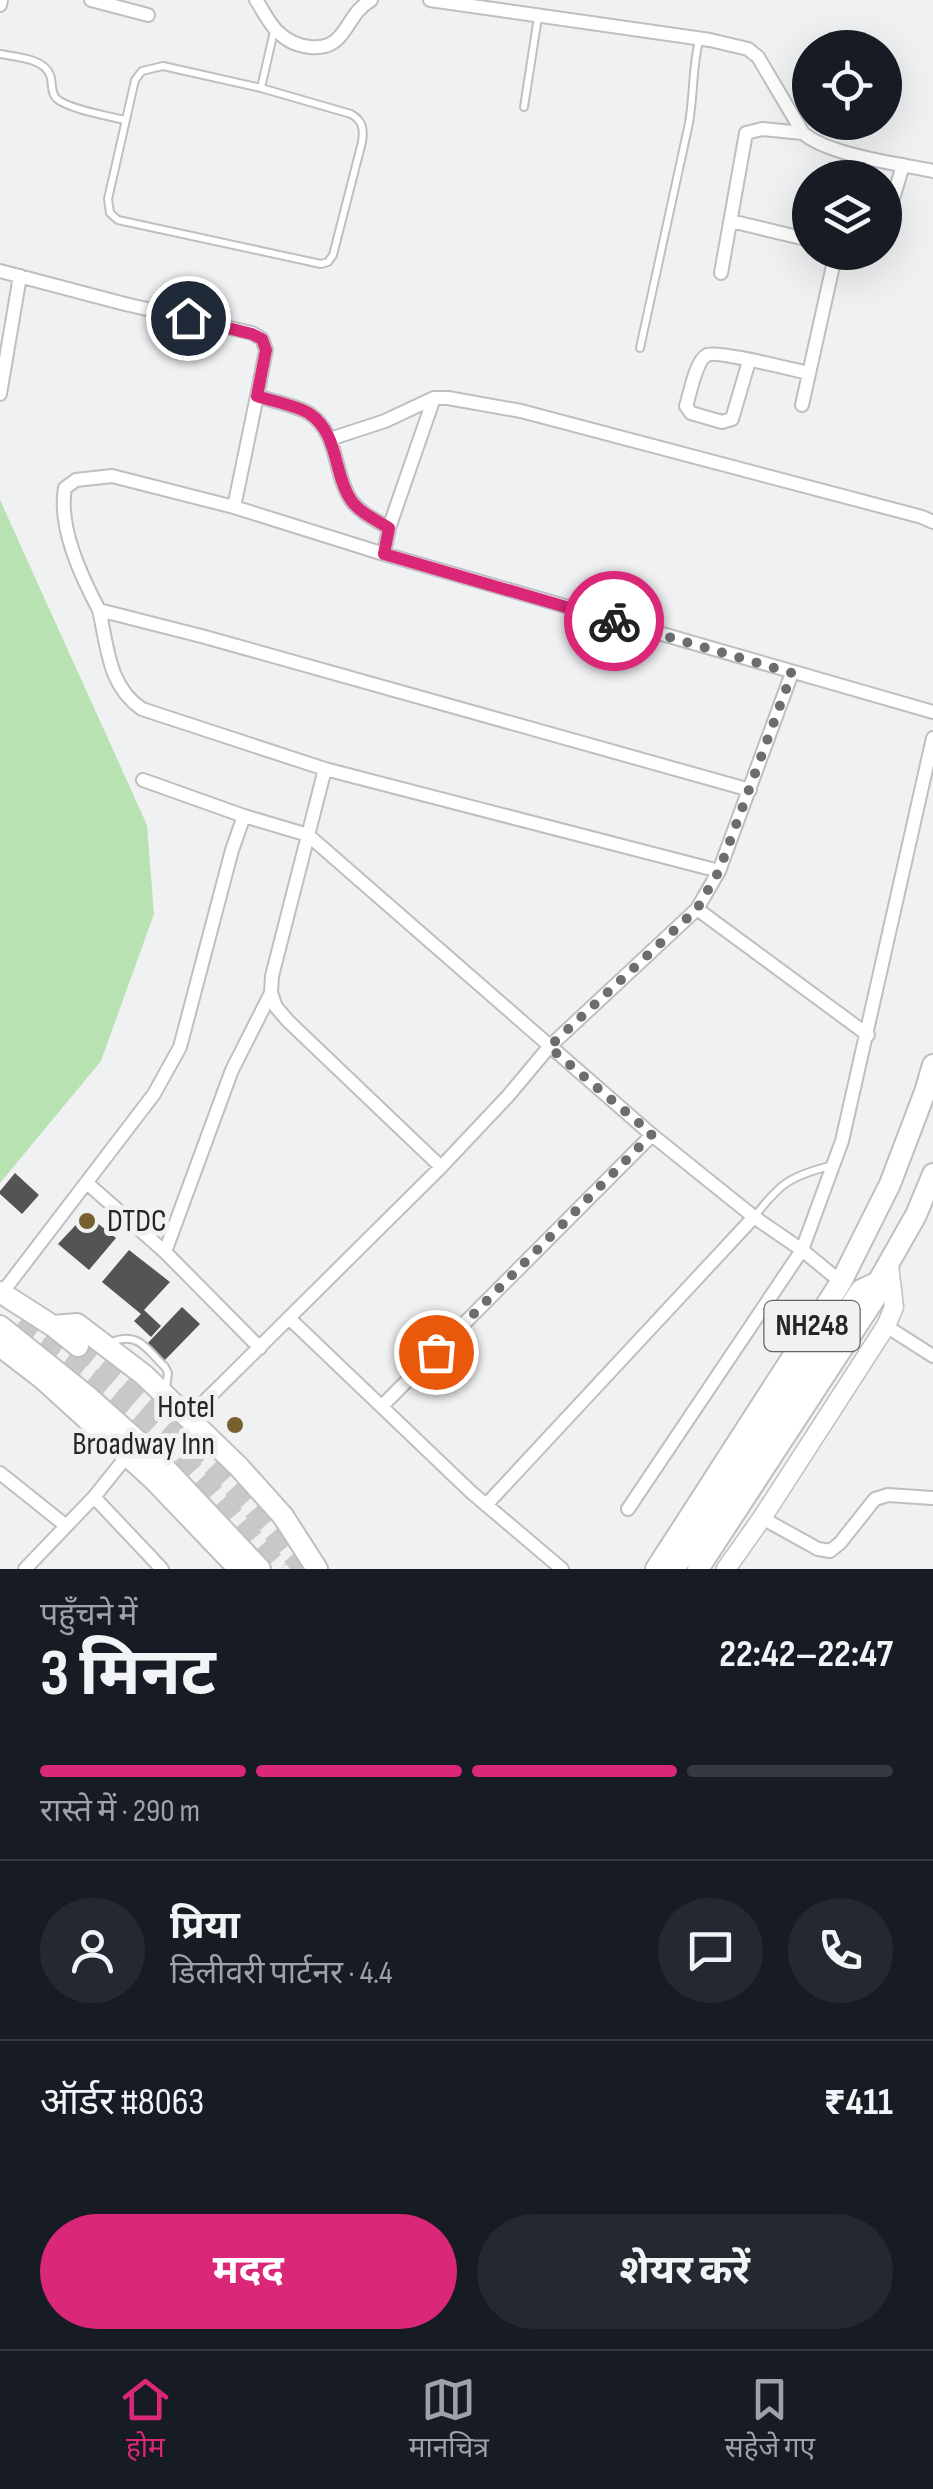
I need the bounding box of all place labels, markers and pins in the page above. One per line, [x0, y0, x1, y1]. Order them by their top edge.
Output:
pin [146, 276, 231, 361]
place label: DTDC [107, 1202, 166, 1241]
marker: DTDC [76, 1210, 98, 1232]
pin [394, 1310, 479, 1395]
place label: Hotel Broadway Inn [72, 1388, 215, 1464]
marker: Hotel Broadway Inn [224, 1414, 246, 1436]

